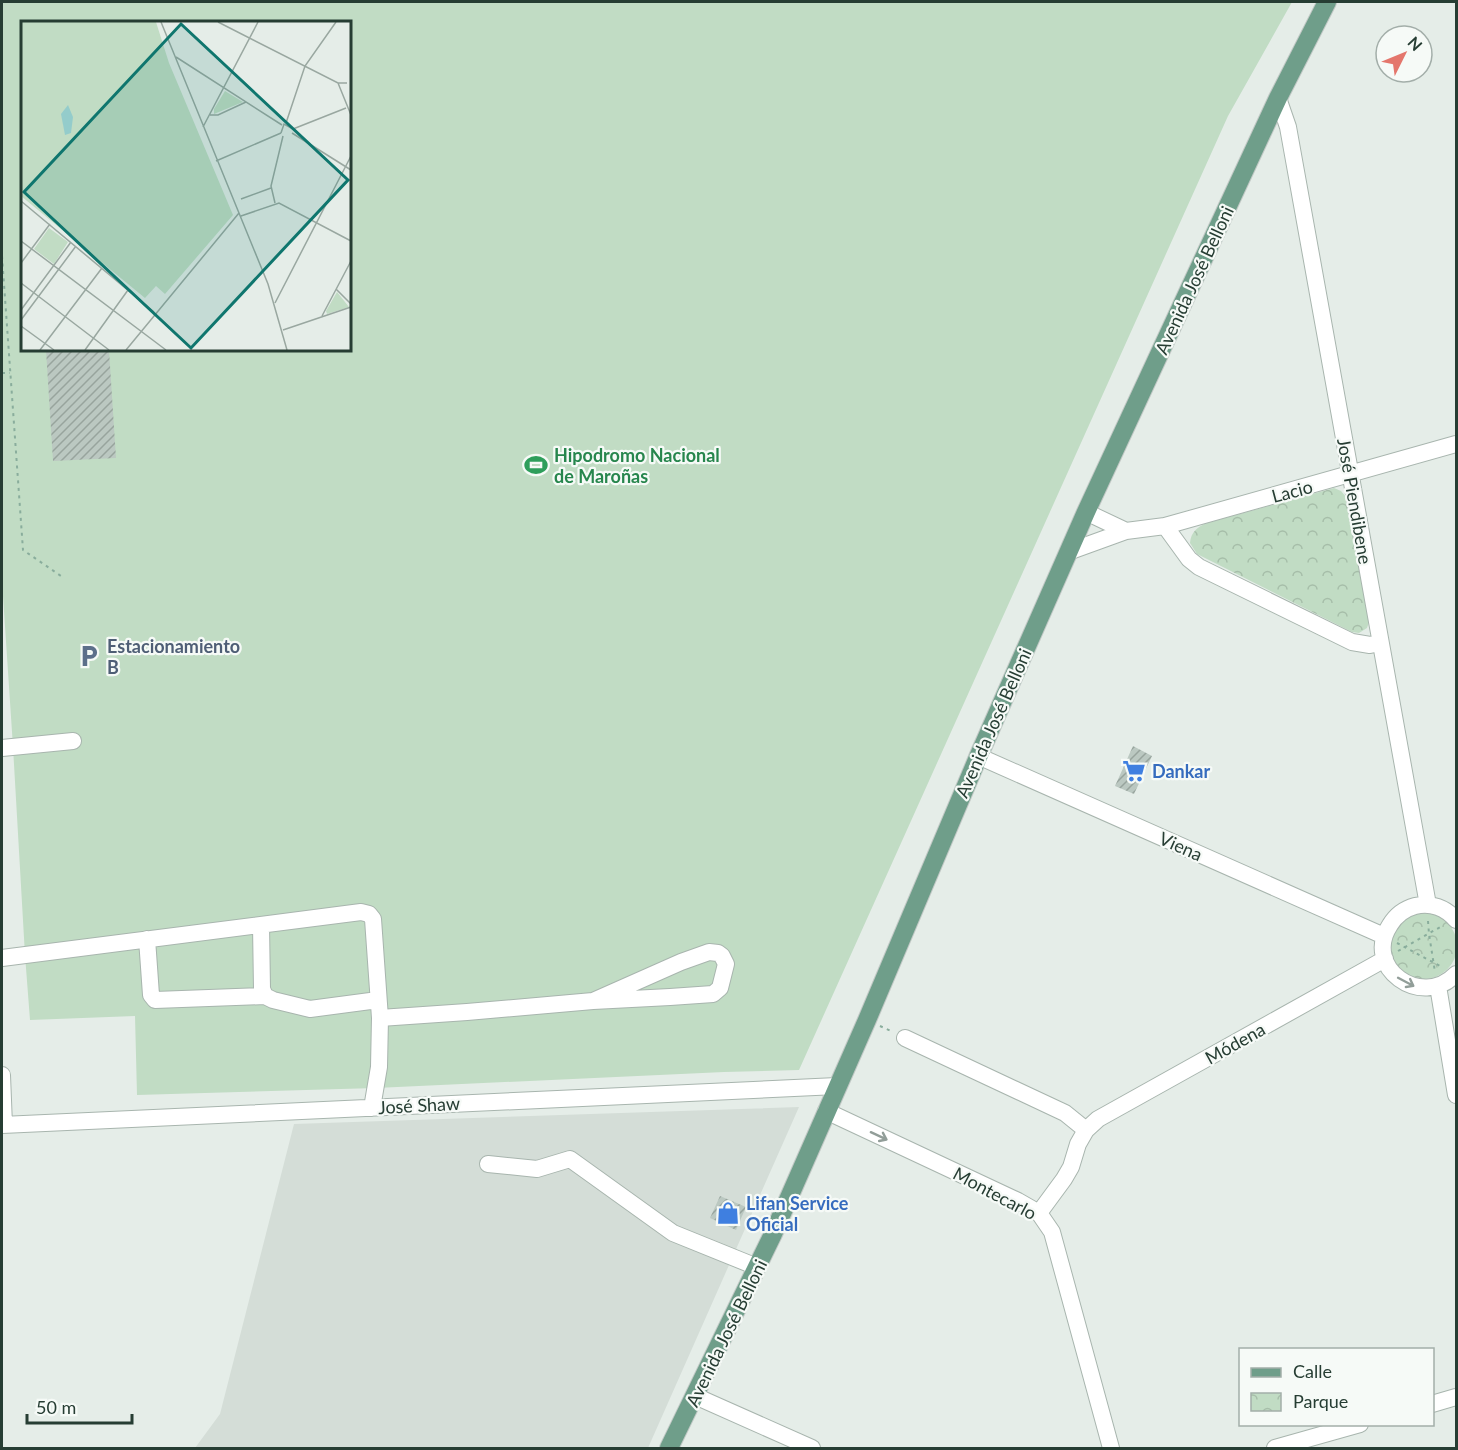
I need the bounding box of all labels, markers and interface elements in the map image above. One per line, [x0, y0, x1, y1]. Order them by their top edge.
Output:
inset map [21, 21, 351, 351]
north arrow [1374, 24, 1434, 84]
text: N [1404, 32, 1426, 54]
street label: Avenida José Belloni [1150, 202, 1238, 358]
street label: José Piendibene [1333, 436, 1377, 566]
place label: Hipodromo Nacional de Maroñas [554, 444, 720, 487]
sports icon: Hipodromo Nacional de Maroñas [523, 452, 549, 478]
street label: Lacio [1269, 475, 1315, 507]
place label: Estacionamiento B [107, 635, 240, 678]
parking icon: Estacionamiento B [76, 643, 102, 669]
street label: Avenida José Belloni [950, 645, 1036, 801]
supermarket icon: Dankar [1121, 758, 1147, 784]
place label: Dankar [1152, 760, 1211, 782]
street label: Viena [1156, 827, 1206, 865]
one-way arrow [1397, 977, 1415, 988]
street label: Módena [1201, 1018, 1269, 1068]
street label: José Shaw [377, 1092, 461, 1118]
one-way arrow [869, 1130, 887, 1142]
street label: Montecarlo [950, 1162, 1040, 1224]
place label: Lifan Service Oficial [746, 1192, 849, 1235]
shop icon: Lifan Service Oficial [715, 1200, 741, 1226]
street label: Avenida José Belloni [681, 1256, 771, 1410]
legend [1239, 1348, 1434, 1426]
text: Calle [1293, 1360, 1332, 1382]
scale bar [27, 1387, 132, 1425]
text: Parque [1293, 1390, 1348, 1412]
text: 50 m [36, 1396, 76, 1418]

